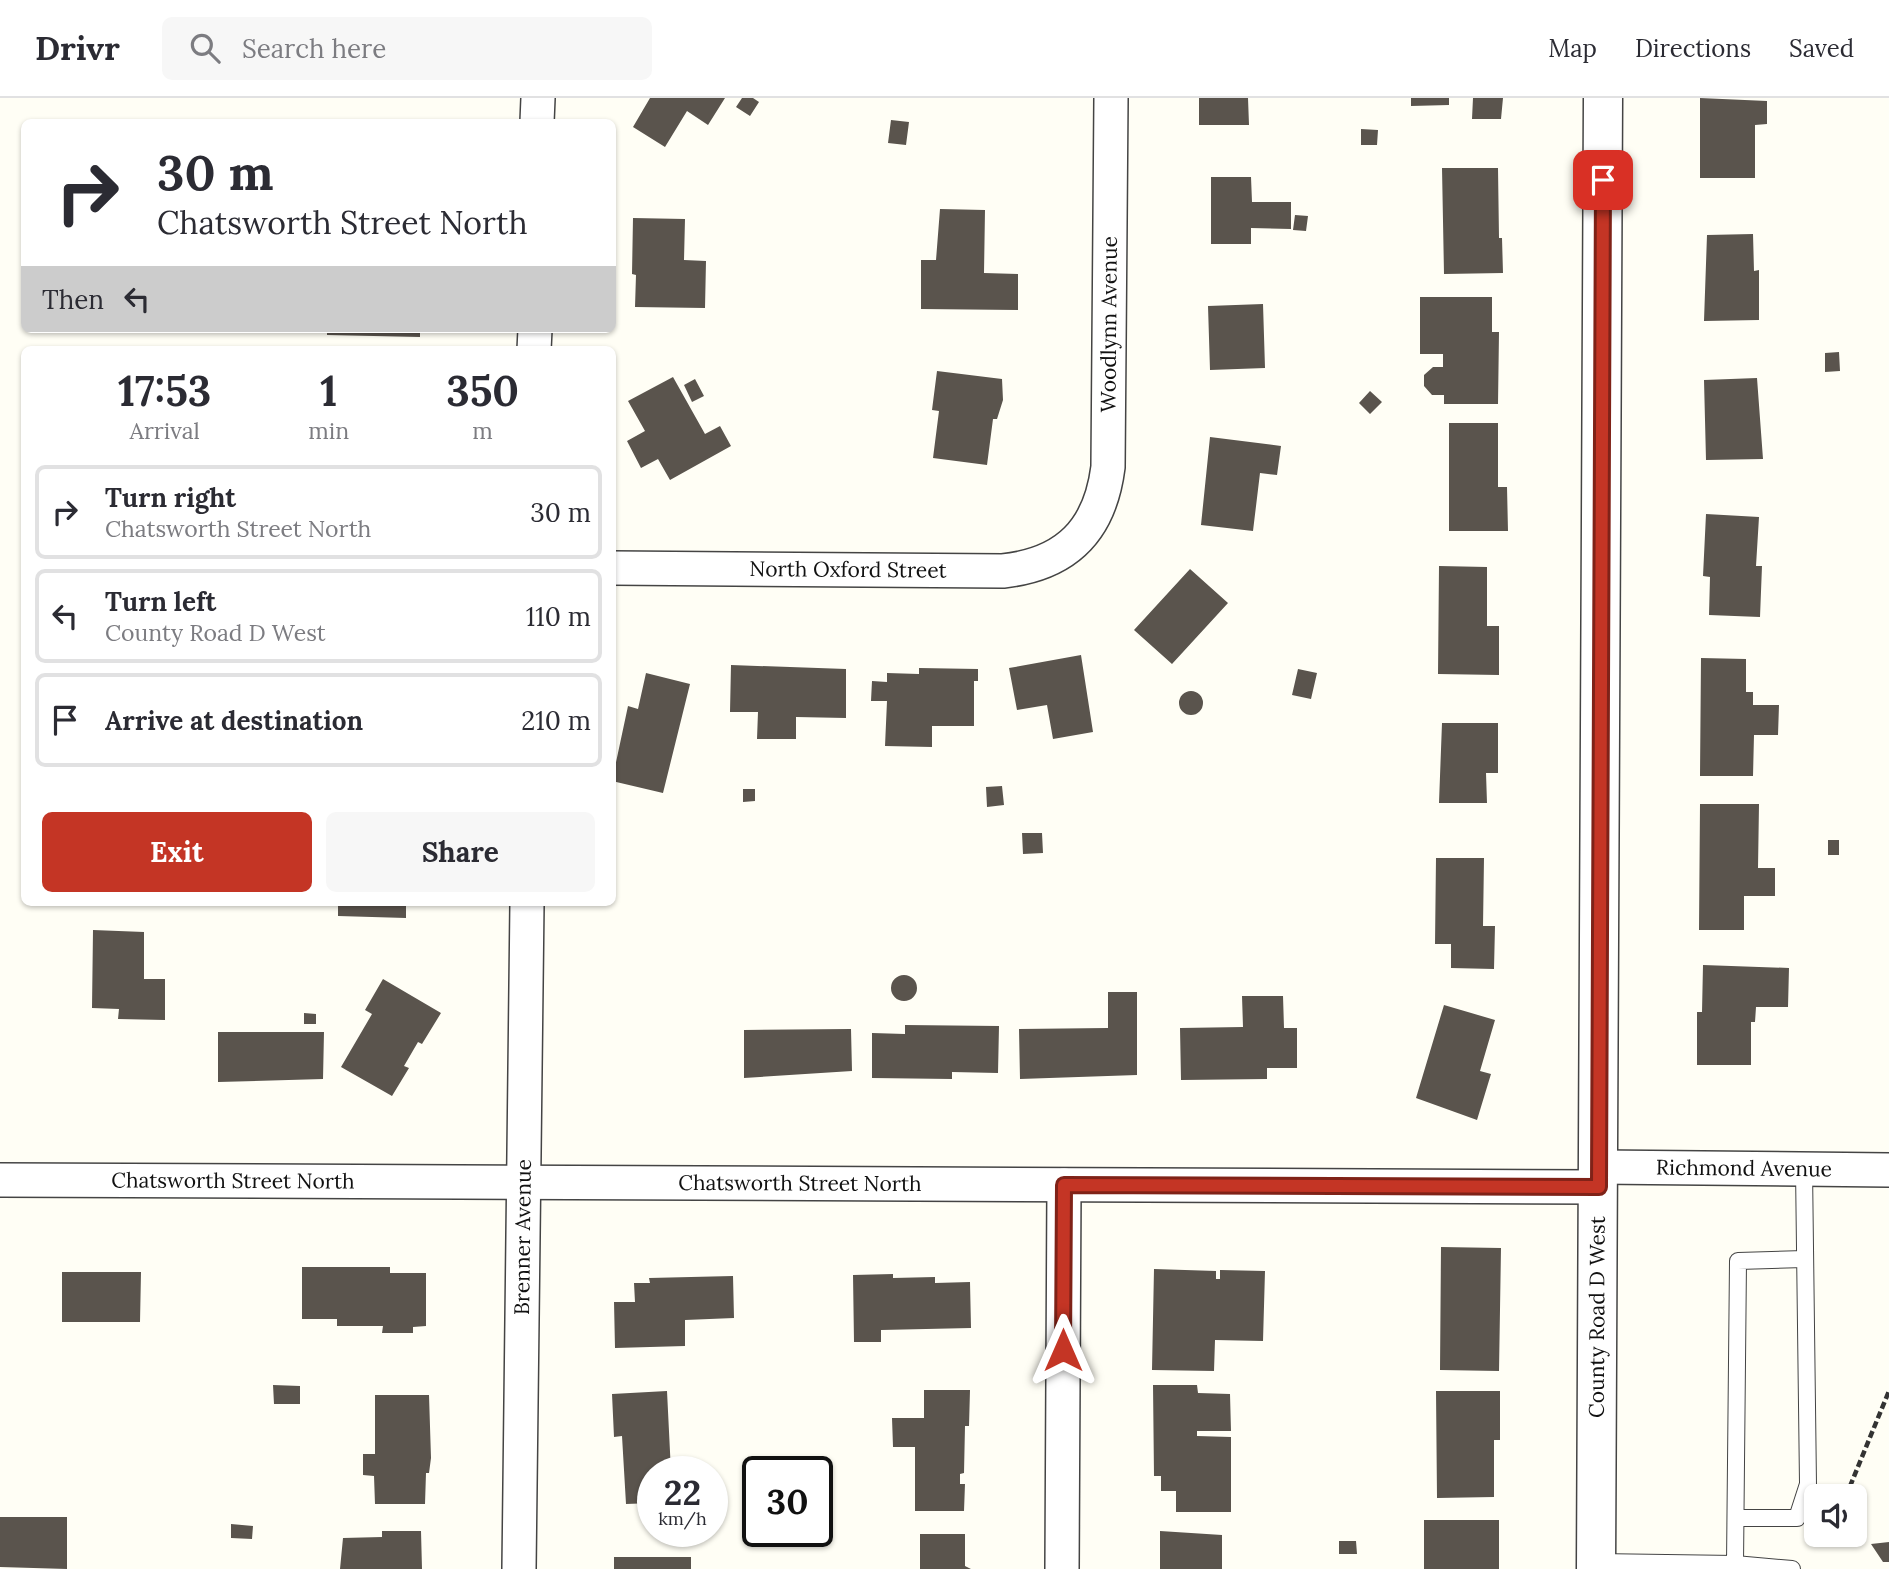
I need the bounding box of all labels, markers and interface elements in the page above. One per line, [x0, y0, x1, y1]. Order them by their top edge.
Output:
search box [162, 17, 652, 80]
text: Drivr [35, 27, 120, 69]
icon: search [186, 29, 224, 67]
text: Search here [242, 32, 386, 65]
text: Map [1548, 33, 1597, 64]
text: Directions [1635, 33, 1751, 64]
text: Saved [1789, 33, 1854, 64]
text: 30 m [157, 141, 274, 203]
icon: right [42, 147, 133, 238]
pin [1573, 150, 1633, 210]
icon: arrive [1584, 161, 1622, 199]
text: Chatsworth Street North [157, 202, 528, 243]
street label: Woodlynn Avenue [1094, 236, 1123, 412]
icon: left [118, 280, 156, 318]
text: Then [42, 283, 104, 316]
text: 17:53 [118, 364, 211, 418]
text: 1 [320, 364, 337, 418]
text: 350 [446, 364, 519, 418]
text: Arrival [129, 416, 200, 445]
text: min [308, 416, 349, 445]
text: m [472, 416, 493, 445]
text: Turn right [105, 481, 236, 514]
icon: right [46, 493, 84, 531]
text: 30 m [530, 496, 591, 529]
text: Chatsworth Street North [105, 514, 371, 543]
street label: North Oxford Street [749, 555, 948, 584]
text: Turn left [105, 585, 216, 618]
icon: left [46, 597, 84, 635]
text: 110 m [526, 600, 591, 633]
text: County Road D West [105, 618, 326, 647]
icon: arrive [46, 701, 84, 739]
text: Arrive at destination [105, 704, 363, 737]
text: 210 m [521, 704, 591, 737]
button: Exit [42, 812, 312, 892]
button: Share [326, 812, 595, 892]
street label: Richmond Avenue [1656, 1154, 1832, 1182]
street label: Brenner Avenue [508, 1159, 537, 1315]
street label: Chatsworth Street North [111, 1166, 355, 1195]
street label: Chatsworth Street North [678, 1169, 922, 1197]
street label: County Road D West [1583, 1215, 1611, 1418]
position arrow [1026, 1313, 1100, 1387]
speed limit sign: 30 [742, 1456, 833, 1547]
text: 22 [664, 1470, 701, 1515]
map controls [1804, 1484, 1867, 1547]
button: sound [1804, 1484, 1867, 1547]
text: km/h [658, 1507, 707, 1530]

